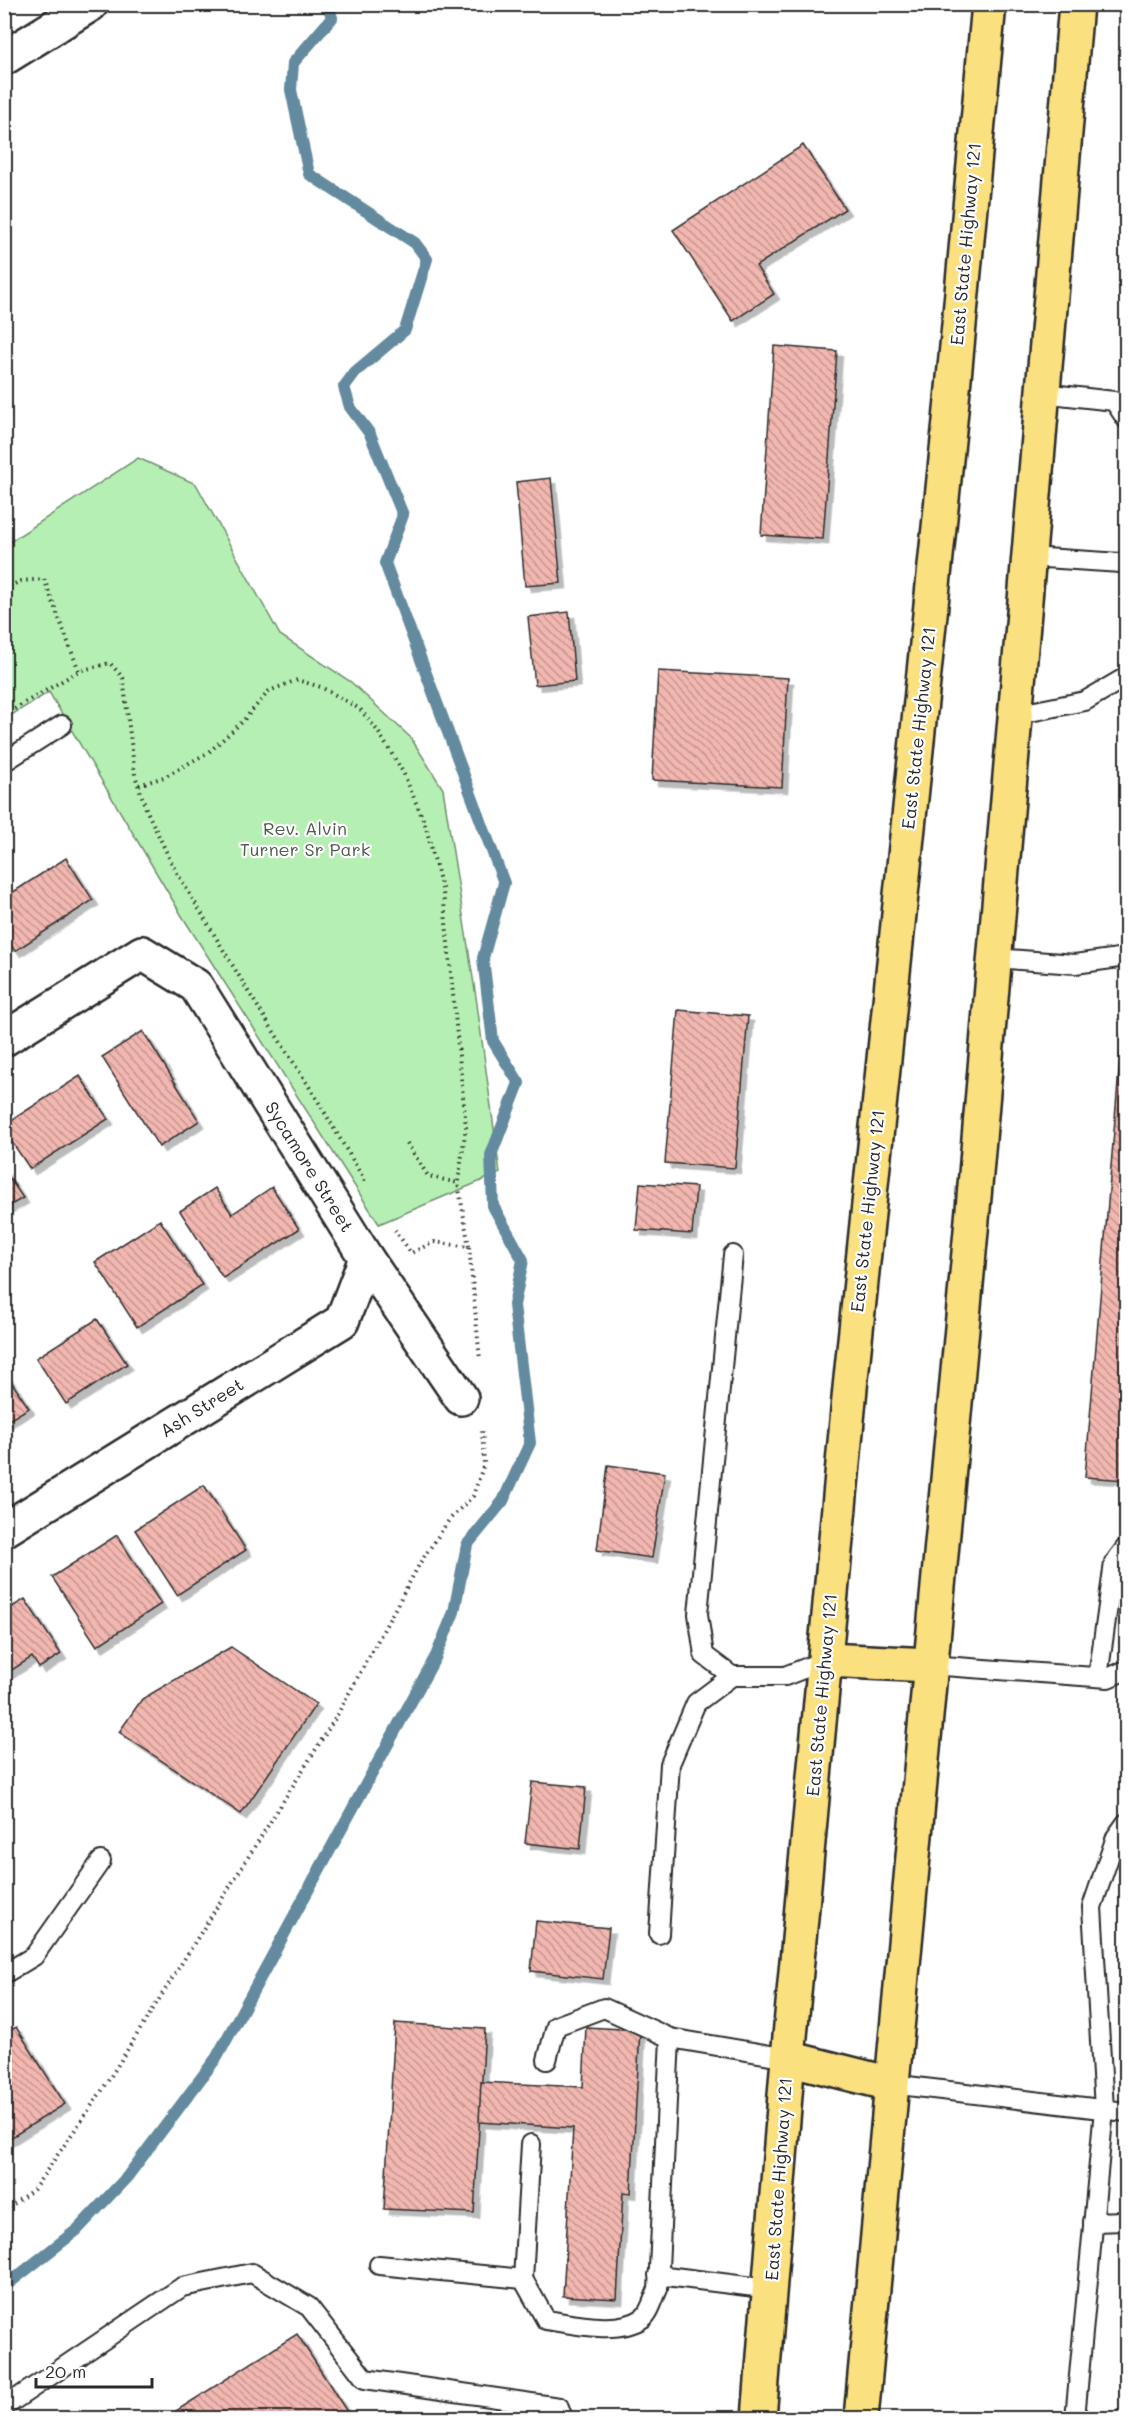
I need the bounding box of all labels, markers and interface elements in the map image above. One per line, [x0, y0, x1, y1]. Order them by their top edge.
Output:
street label: East State Highway 121 [944, 142, 986, 346]
street label: East State Highway 121 [895, 625, 941, 830]
park label: Rev. Alvin Turner Sr Park [240, 816, 370, 861]
street label: Sycamore Street [260, 1097, 360, 1236]
street label: East State Highway 121 [844, 1108, 890, 1313]
street label: Ash Street [155, 1372, 248, 1442]
street label: East State Highway 121 [800, 1593, 842, 1797]
street label: East State Highway 121 [759, 2077, 797, 2281]
scale bar [36, 2351, 152, 2389]
text: 20 m [45, 2359, 86, 2383]

